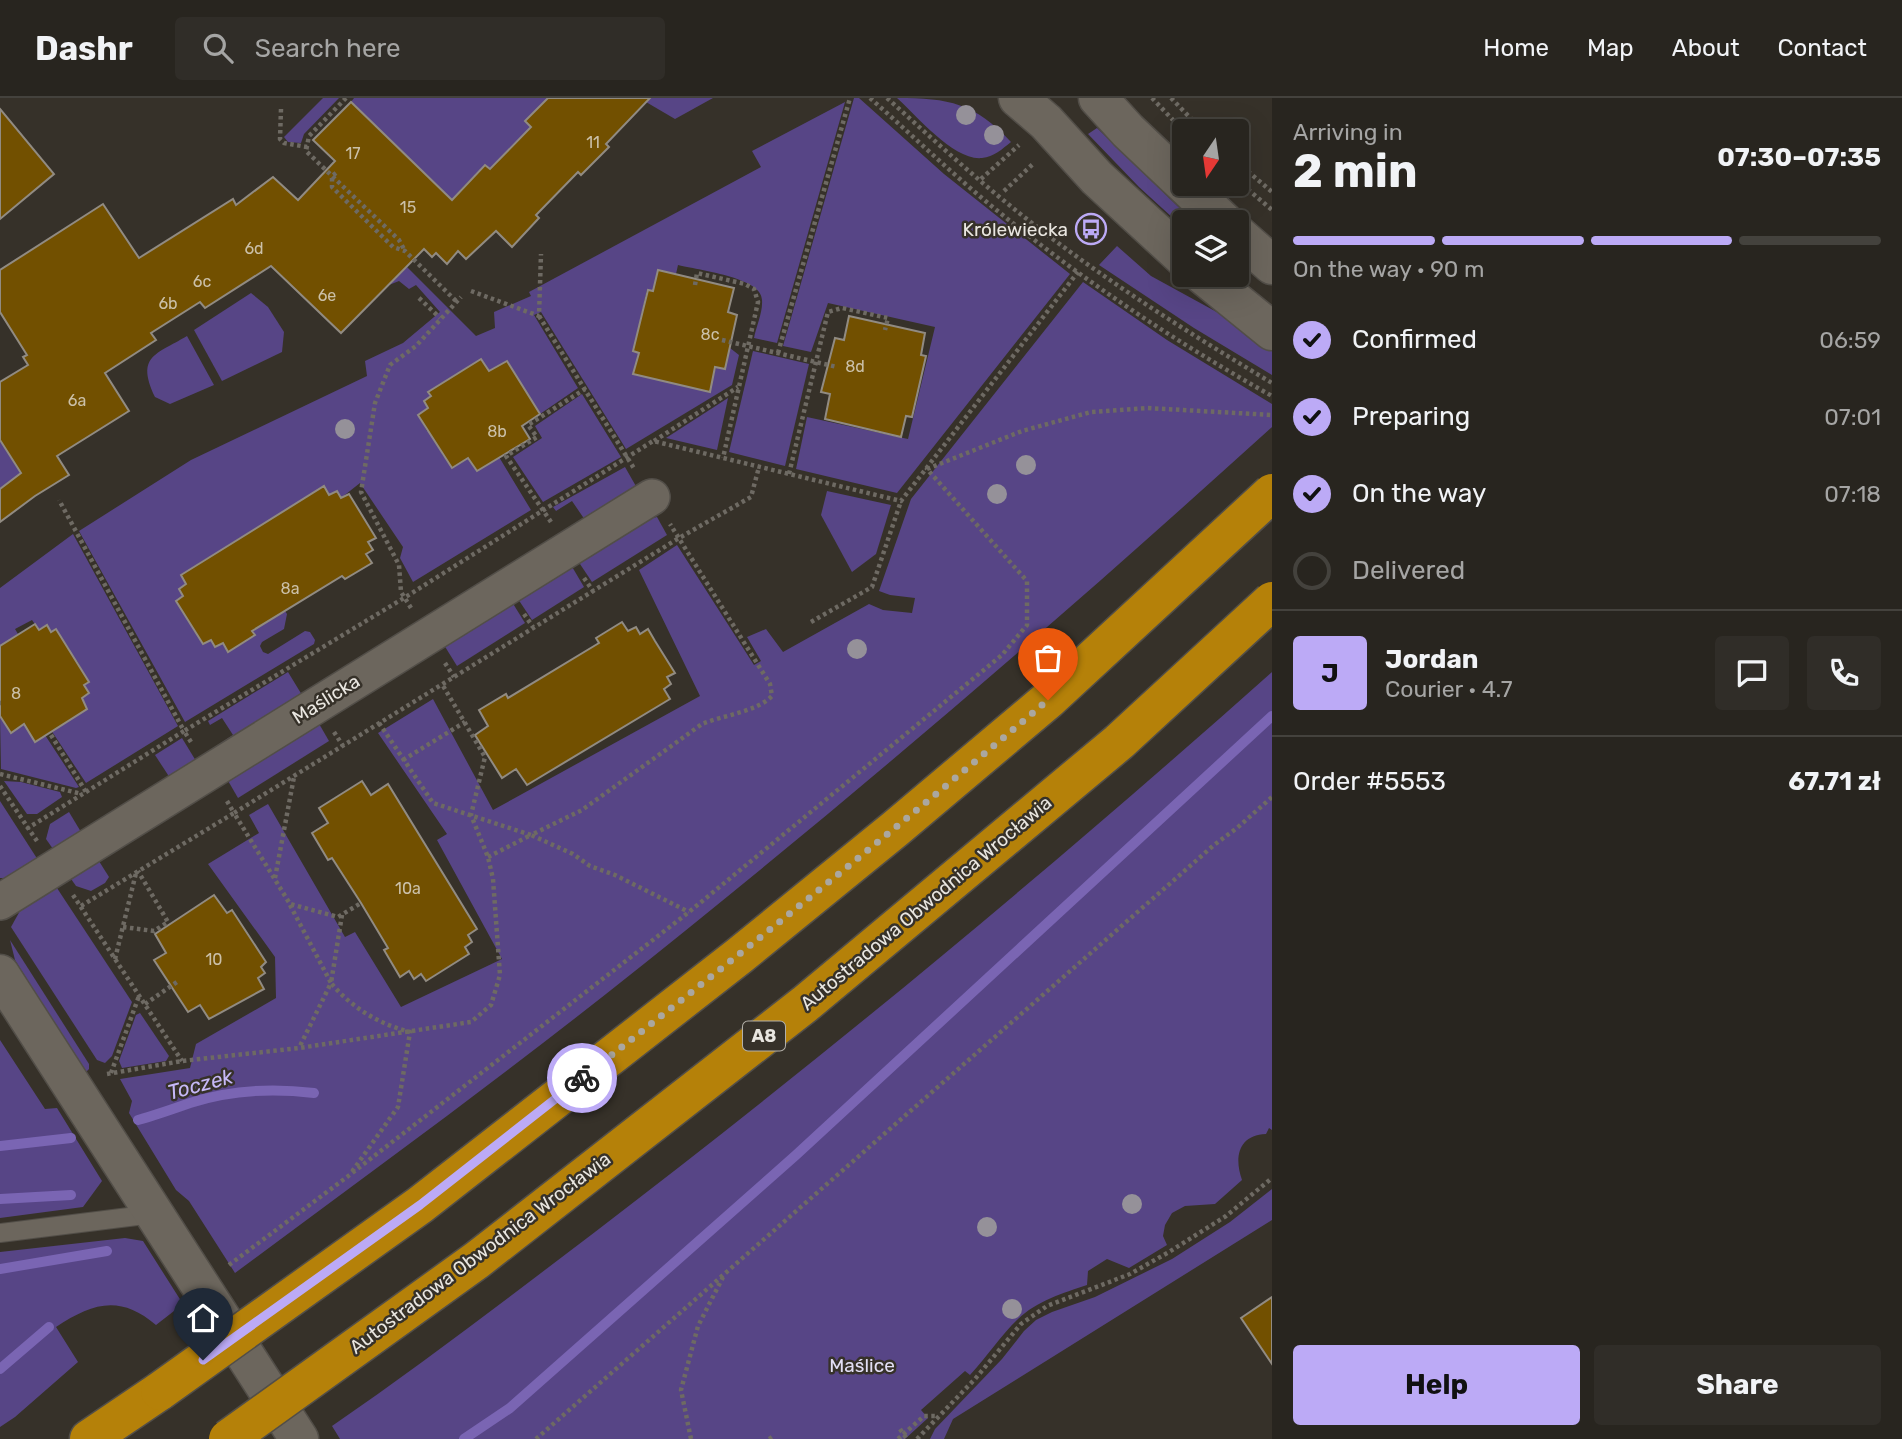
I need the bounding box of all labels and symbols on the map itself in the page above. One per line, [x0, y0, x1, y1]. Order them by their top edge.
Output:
north arrow [1172, 119, 1250, 196]
house number: 11 [586, 133, 600, 152]
house number: 17 [345, 144, 361, 163]
house number: 15 [400, 198, 416, 217]
bus stop icon: Królewiecka [1074, 212, 1108, 246]
place label: Królewiecka [963, 218, 1068, 241]
house number: 6d [244, 239, 264, 258]
house number: 6c [193, 272, 211, 291]
house number: 6e [318, 286, 336, 305]
house number: 6b [158, 294, 178, 313]
house number: 8c [700, 325, 720, 344]
house number: 8d [845, 357, 865, 376]
house number: 6a [68, 391, 86, 410]
house number: 8b [487, 422, 507, 441]
house number: 8a [280, 579, 300, 598]
pin [1018, 628, 1078, 700]
street label: Maślicka [288, 669, 364, 729]
house number: 8 [11, 684, 21, 703]
street label: Autostradowa Obwodnica Wrocławia [796, 791, 1056, 1015]
house number: 10a [395, 879, 421, 898]
house number: 10 [205, 950, 223, 969]
road number: A8 [743, 1021, 785, 1051]
courier [547, 1043, 617, 1113]
water label: Toczek [164, 1063, 237, 1105]
street label: Autostradowa Obwodnica Wrocławia [345, 1147, 615, 1359]
pin [173, 1288, 233, 1360]
park label: Maślice [829, 1354, 895, 1377]

